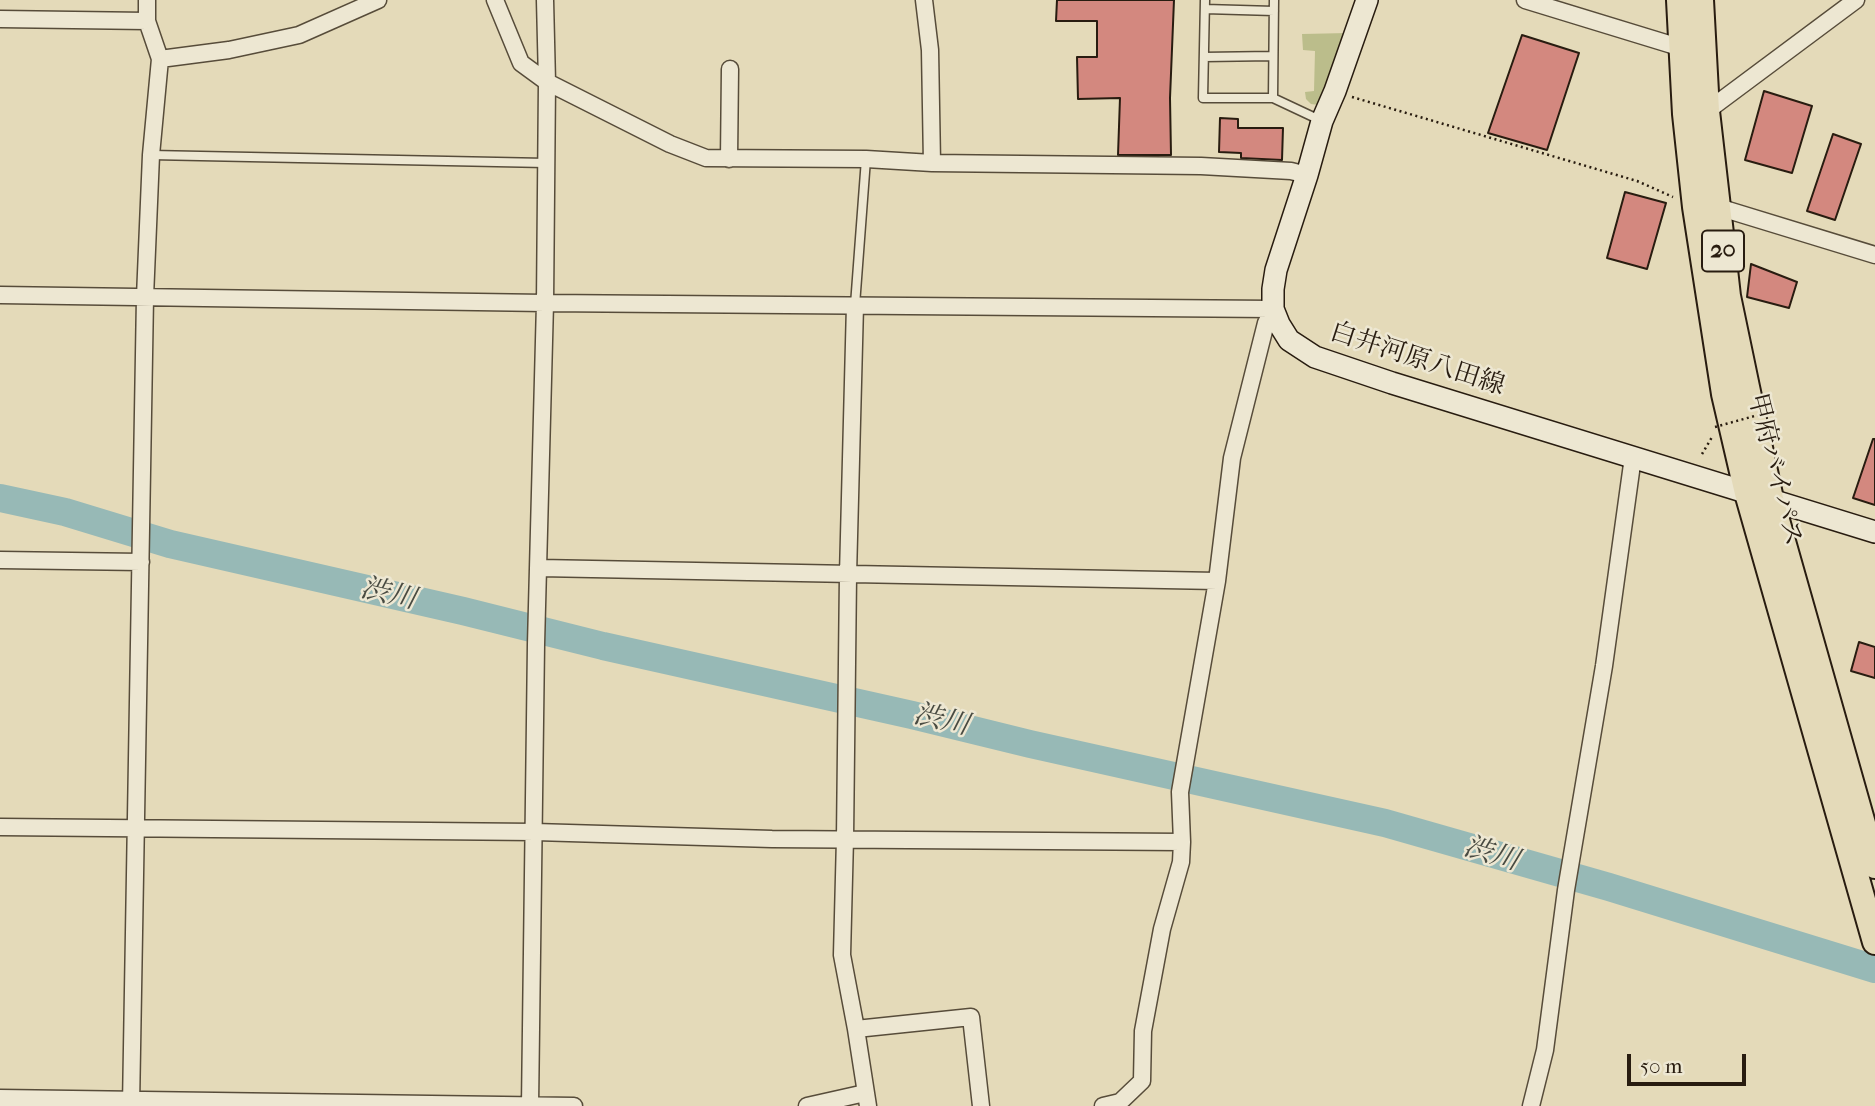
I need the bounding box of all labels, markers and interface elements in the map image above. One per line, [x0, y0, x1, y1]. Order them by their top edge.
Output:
road number: 20 [1702, 230, 1744, 272]
street label: 白井河原八田線 [1326, 317, 1508, 403]
street label: 甲府バイパス [1740, 391, 1808, 549]
water label: 渋川 [357, 572, 419, 618]
water label: 渋川 [910, 698, 972, 744]
water label: 渋川 [1459, 831, 1523, 879]
scale bar [1630, 1040, 1749, 1084]
text: 50 m [1640, 1054, 1683, 1078]

